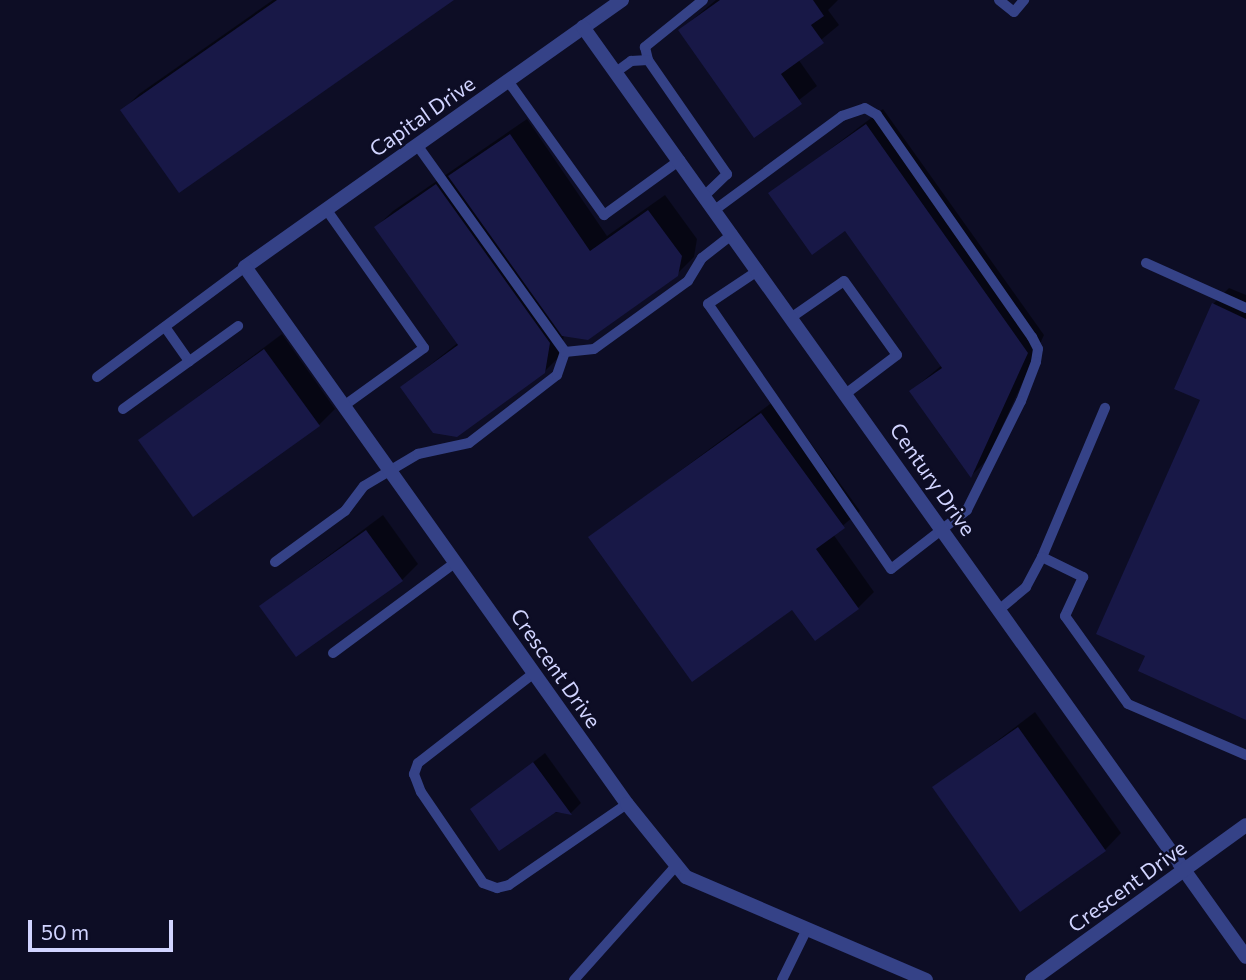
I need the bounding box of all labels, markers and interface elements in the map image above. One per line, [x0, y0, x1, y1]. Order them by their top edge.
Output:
street label: Capital Drive [364, 70, 480, 162]
street label: Century Drive [885, 418, 981, 540]
street label: Crescent Drive [506, 603, 606, 733]
street label: Crescent Drive [1063, 835, 1191, 937]
scale bar [32, 906, 177, 950]
text: 50 m [41, 919, 89, 944]

